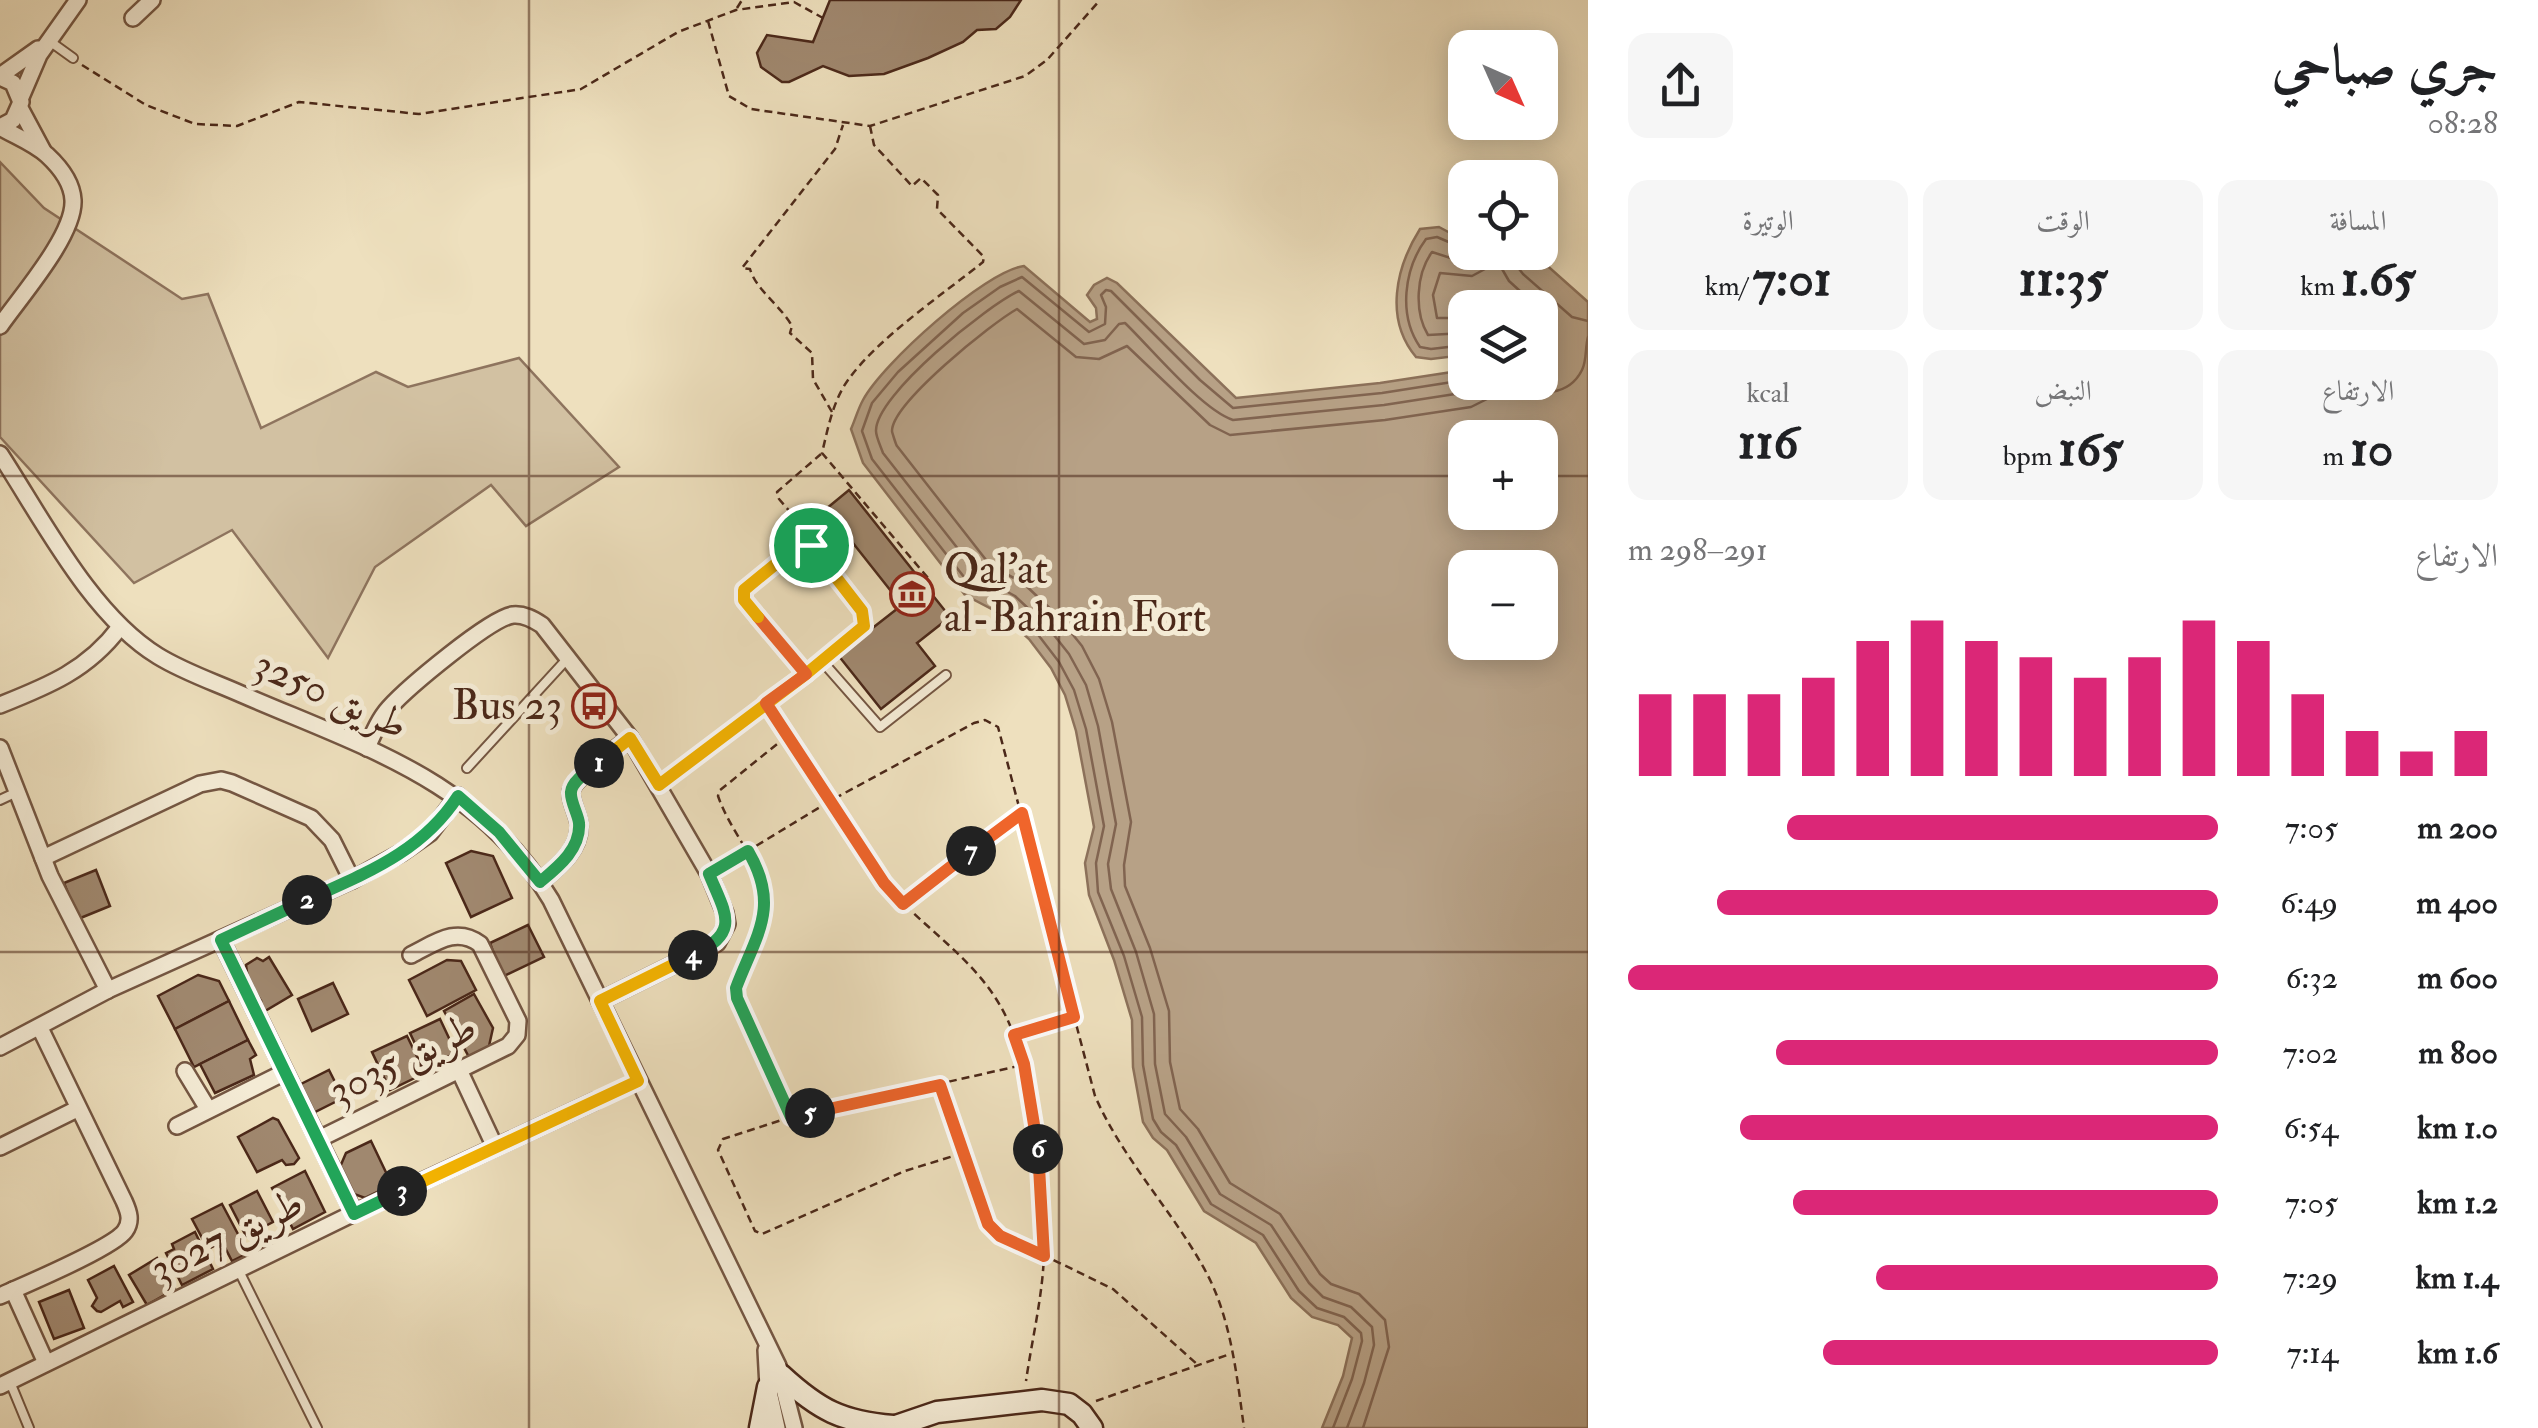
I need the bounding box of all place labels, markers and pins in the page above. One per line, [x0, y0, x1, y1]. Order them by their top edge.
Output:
pin [769, 503, 854, 588]
place label: Qal'at al-Bahrain Fort [944, 544, 1206, 644]
museum icon: Qal'at al-Bahrain Fort [889, 571, 935, 617]
place label: Bus 23 [452, 680, 562, 732]
bus stop icon: Bus 23 [571, 683, 617, 729]
pin: 1 [574, 738, 624, 788]
pin: 7 [946, 826, 996, 876]
pin: 2 [282, 875, 332, 925]
pin: 4 [668, 930, 718, 980]
pin: 5 [785, 1088, 835, 1138]
pin: 6 [1013, 1124, 1063, 1174]
pin: 3 [377, 1166, 427, 1216]

